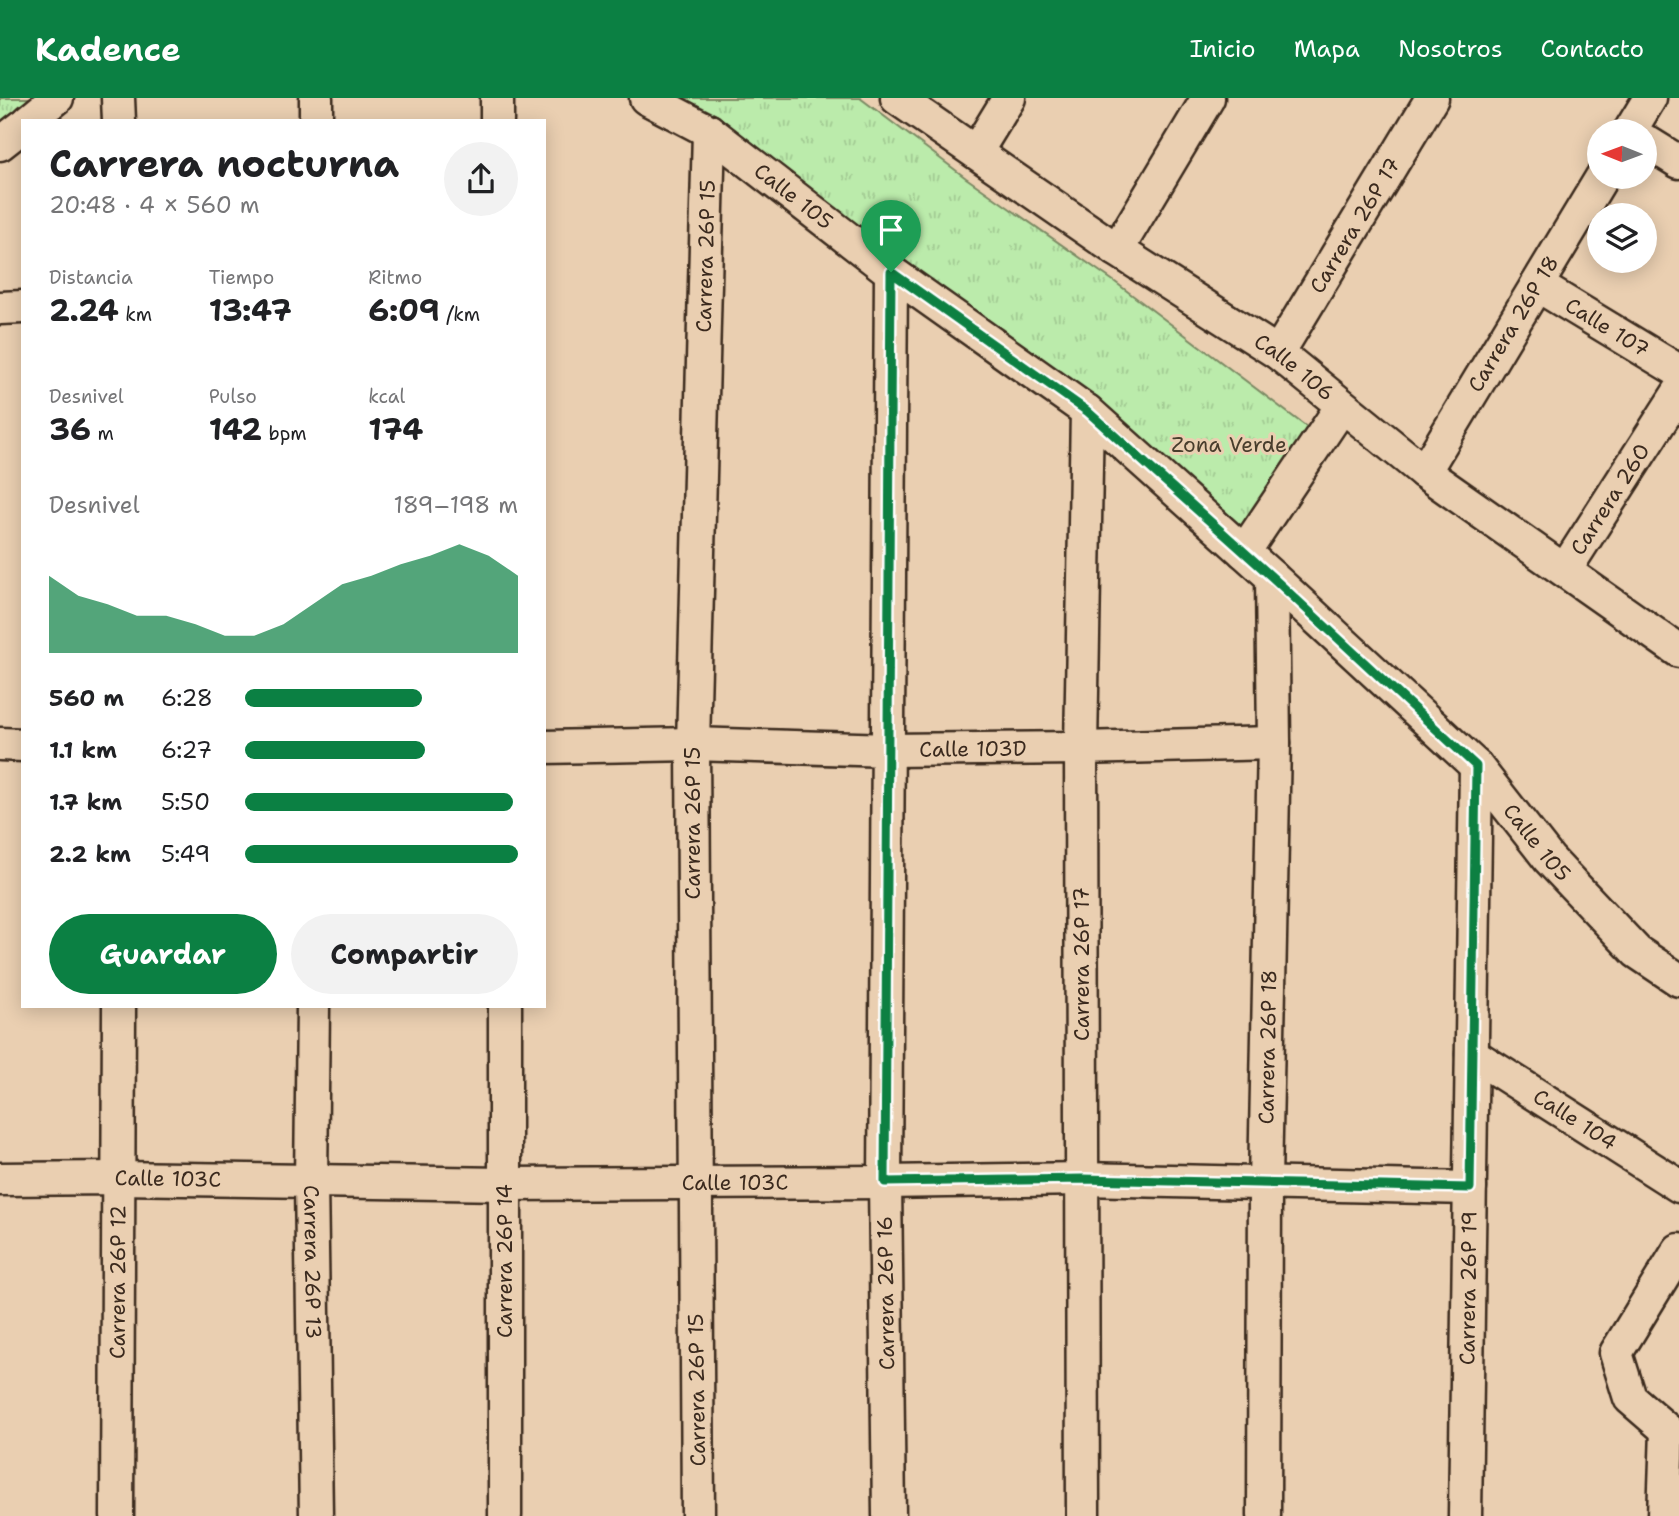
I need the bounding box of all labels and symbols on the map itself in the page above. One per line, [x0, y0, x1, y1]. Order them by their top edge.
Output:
north arrow [1587, 119, 1657, 189]
street label: Carrera 26P 17 [1303, 152, 1407, 299]
street label: Calle 105 [748, 157, 839, 236]
street label: Carrera 26P 15 [690, 179, 722, 333]
pin [861, 200, 921, 272]
street label: Carrera 26P 18 [1461, 250, 1565, 397]
street label: Calle 107 [1560, 291, 1654, 364]
street label: Calle 106 [1249, 327, 1340, 407]
park label: Zona Verde [1171, 431, 1287, 459]
street label: Carrera 26O [1564, 438, 1656, 560]
street label: Calle 103D [919, 735, 1027, 764]
street label: Carrera 26P 15 [679, 747, 707, 899]
street label: Calle 105 [1497, 798, 1577, 887]
street label: Carrera 26P 17 [1068, 887, 1096, 1041]
street label: Carrera 26P 18 [1252, 969, 1283, 1125]
street label: Calle 104 [1528, 1082, 1622, 1157]
street label: Calle 103C [115, 1164, 221, 1194]
street label: Calle 103C [682, 1169, 788, 1197]
street label: Carrera 26P 14 [491, 1184, 519, 1338]
street label: Carrera 26P 13 [297, 1185, 327, 1339]
street label: Carrera 26P 12 [104, 1205, 132, 1359]
street label: Carrera 26P 19 [1453, 1211, 1483, 1365]
street label: Carrera 26P 16 [871, 1216, 901, 1370]
street label: Carrera 26P 15 [682, 1313, 712, 1467]

